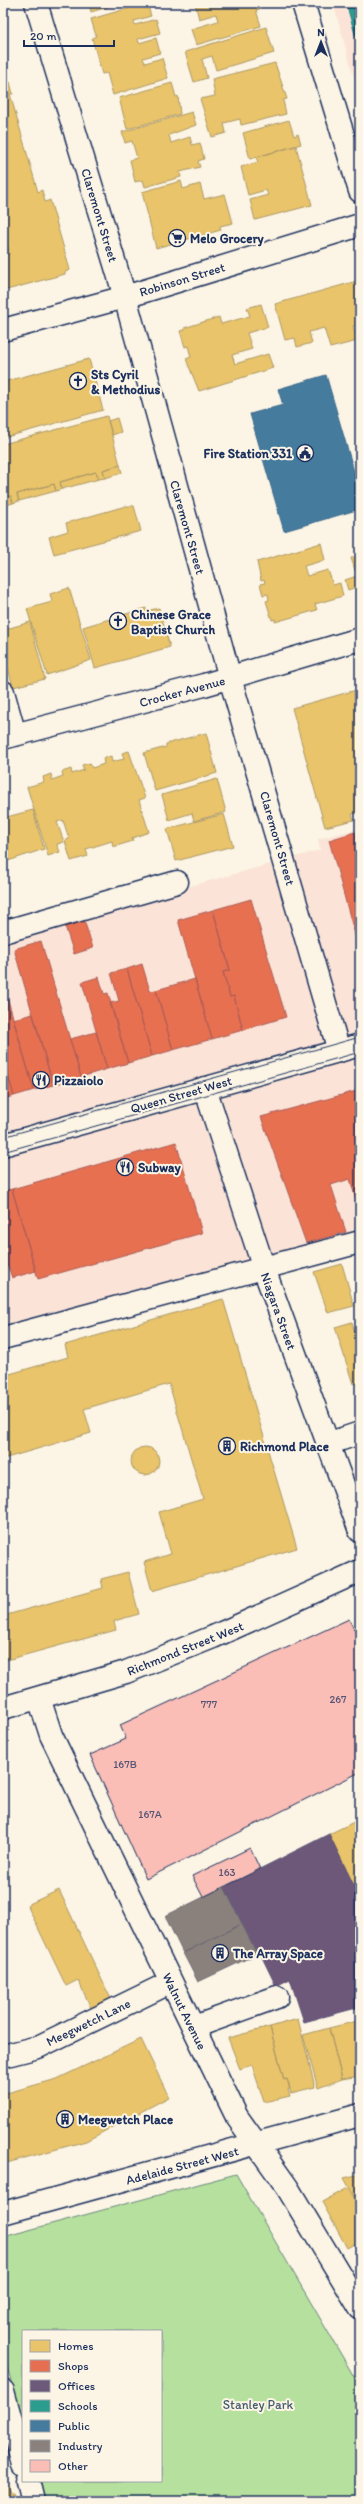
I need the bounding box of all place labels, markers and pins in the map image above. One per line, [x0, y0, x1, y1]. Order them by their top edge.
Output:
supermarket icon: Melo Grocery [167, 228, 187, 248]
place label: Melo Grocery [190, 231, 265, 247]
place label: Sts Cyril & Methodius [91, 367, 160, 397]
church icon: Sts Cyril & Methodius [68, 371, 88, 391]
public building icon: Fire Station 331 [295, 443, 315, 463]
place label: Fire Station 331 [204, 446, 292, 461]
place label: Chinese Grace Baptist Church [131, 607, 215, 638]
church icon: Chinese Grace Baptist Church [108, 611, 128, 631]
restaurant icon: Pizzaiolo [31, 1070, 51, 1090]
place label: Pizzaiolo [54, 1073, 104, 1088]
restaurant icon: Subway [115, 1157, 135, 1177]
place label: Subway [138, 1160, 182, 1176]
building icon: Richmond Place [217, 1436, 237, 1456]
place label: Richmond Place [240, 1439, 329, 1454]
building icon: The Array Space [210, 1943, 230, 1963]
place label: The Array Space [232, 1946, 323, 1962]
building icon: Meegwetch Place [55, 2109, 75, 2129]
place label: Meegwetch Place [78, 2112, 173, 2128]

